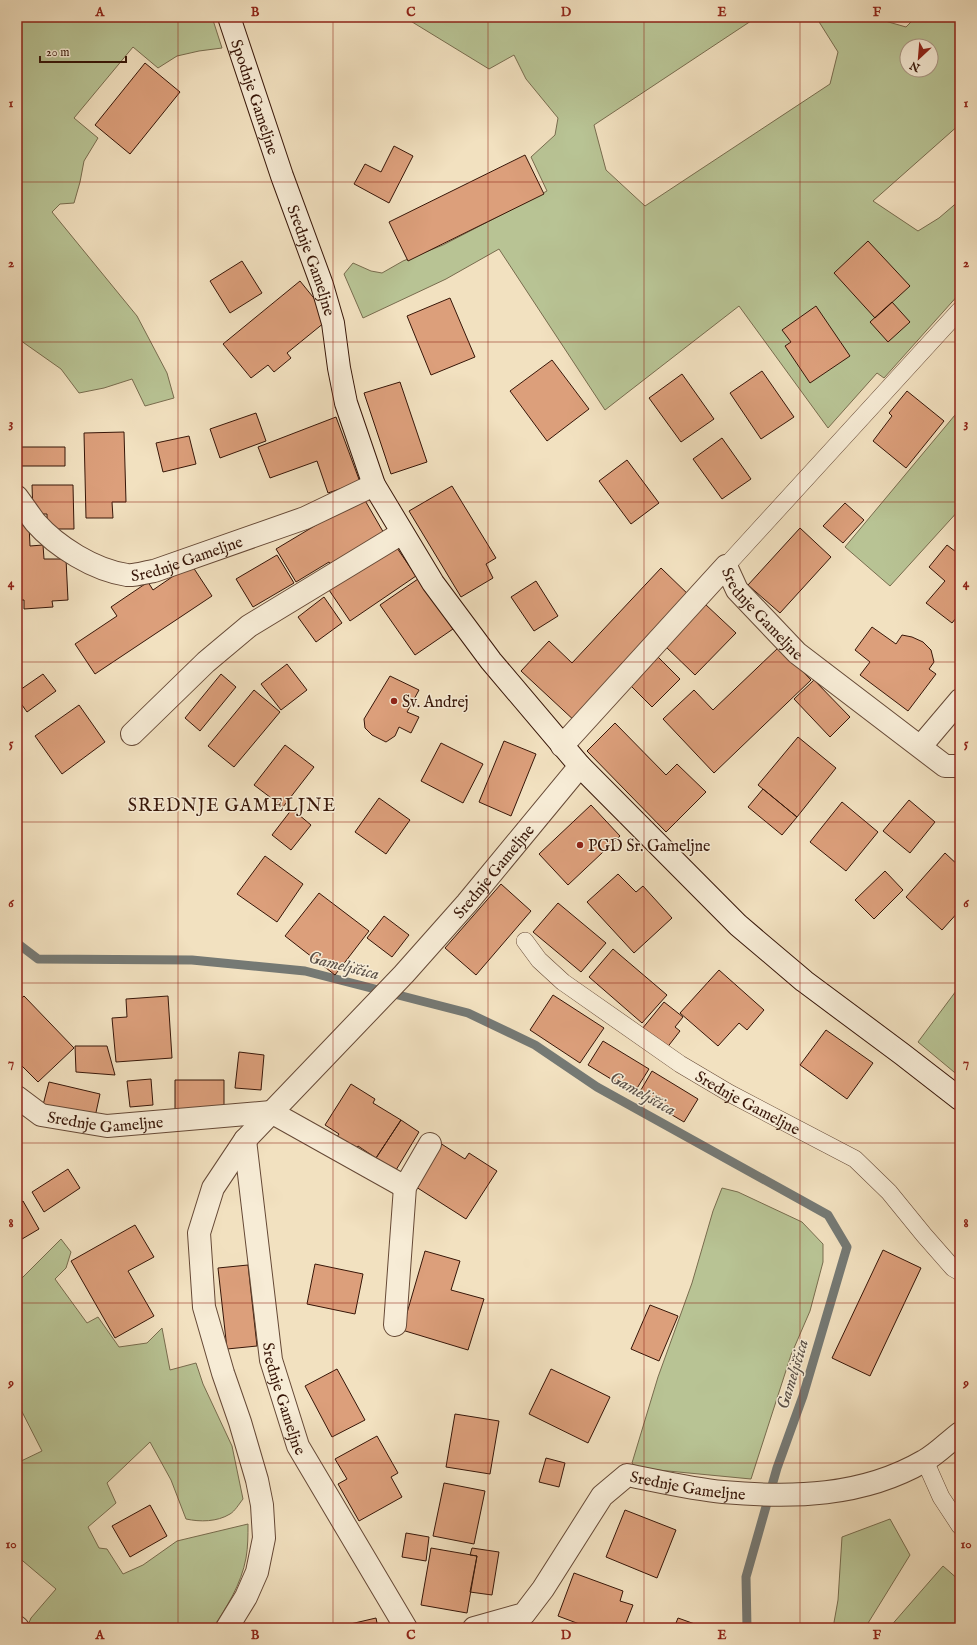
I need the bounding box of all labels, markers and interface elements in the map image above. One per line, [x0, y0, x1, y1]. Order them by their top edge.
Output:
text: A [95, 4, 106, 21]
text: B [251, 4, 260, 21]
text: C [406, 4, 416, 21]
text: D [561, 4, 572, 21]
text: E [717, 4, 727, 21]
text: F [873, 4, 882, 21]
street label: Spodnje Gameljne [225, 37, 282, 158]
scale bar [40, 38, 126, 64]
north arrow [899, 38, 939, 78]
text: 20 m [46, 45, 69, 60]
text: N [907, 58, 923, 75]
text: 1 [9, 95, 14, 112]
text: 1 [964, 95, 969, 112]
street label: Srednje Gameljne [281, 203, 338, 319]
text: 2 [8, 255, 14, 272]
text: 2 [963, 255, 969, 272]
text: 3 [9, 415, 14, 432]
text: 3 [964, 415, 969, 432]
street label: Srednje Gameljne [130, 533, 246, 587]
street label: Srednje Gameljne [716, 565, 806, 666]
text: 4 [8, 575, 15, 592]
text: 4 [963, 575, 970, 592]
place label: Sv. Andrej [402, 693, 469, 713]
marker: Sv. Andrej [389, 696, 399, 706]
text: 5 [9, 735, 14, 752]
text: 5 [964, 735, 969, 752]
district label: SREDNJE GAMELJNE [128, 795, 336, 818]
street label: Srednje Gameljne [450, 821, 540, 924]
place label: PGD Sr. Gameljne [588, 837, 710, 857]
marker: PGD Sr. Gameljne [575, 840, 585, 850]
text: 6 [8, 895, 14, 912]
text: 6 [963, 895, 969, 912]
water label: Gameljščica [306, 948, 382, 986]
text: 7 [8, 1055, 14, 1072]
text: 7 [963, 1055, 969, 1072]
street label: Srednje Gameljne [691, 1067, 803, 1140]
water label: Gameljščica [606, 1068, 679, 1121]
street label: Srednje Gameljne [46, 1108, 164, 1139]
text: 8 [8, 1215, 14, 1232]
text: 8 [963, 1215, 969, 1232]
water label: Gameljščica [773, 1336, 814, 1412]
street label: Srednje Gameljne [257, 1341, 309, 1459]
text: 9 [7, 1375, 14, 1392]
text: 9 [962, 1375, 969, 1392]
street label: Srednje Gameljne [628, 1468, 746, 1506]
text: 10 [5, 1536, 17, 1553]
text: 10 [960, 1536, 972, 1553]
text: A [95, 1627, 106, 1644]
text: B [251, 1627, 260, 1644]
text: C [406, 1627, 416, 1644]
text: D [561, 1627, 572, 1644]
text: E [717, 1627, 727, 1644]
text: F [873, 1627, 882, 1644]

